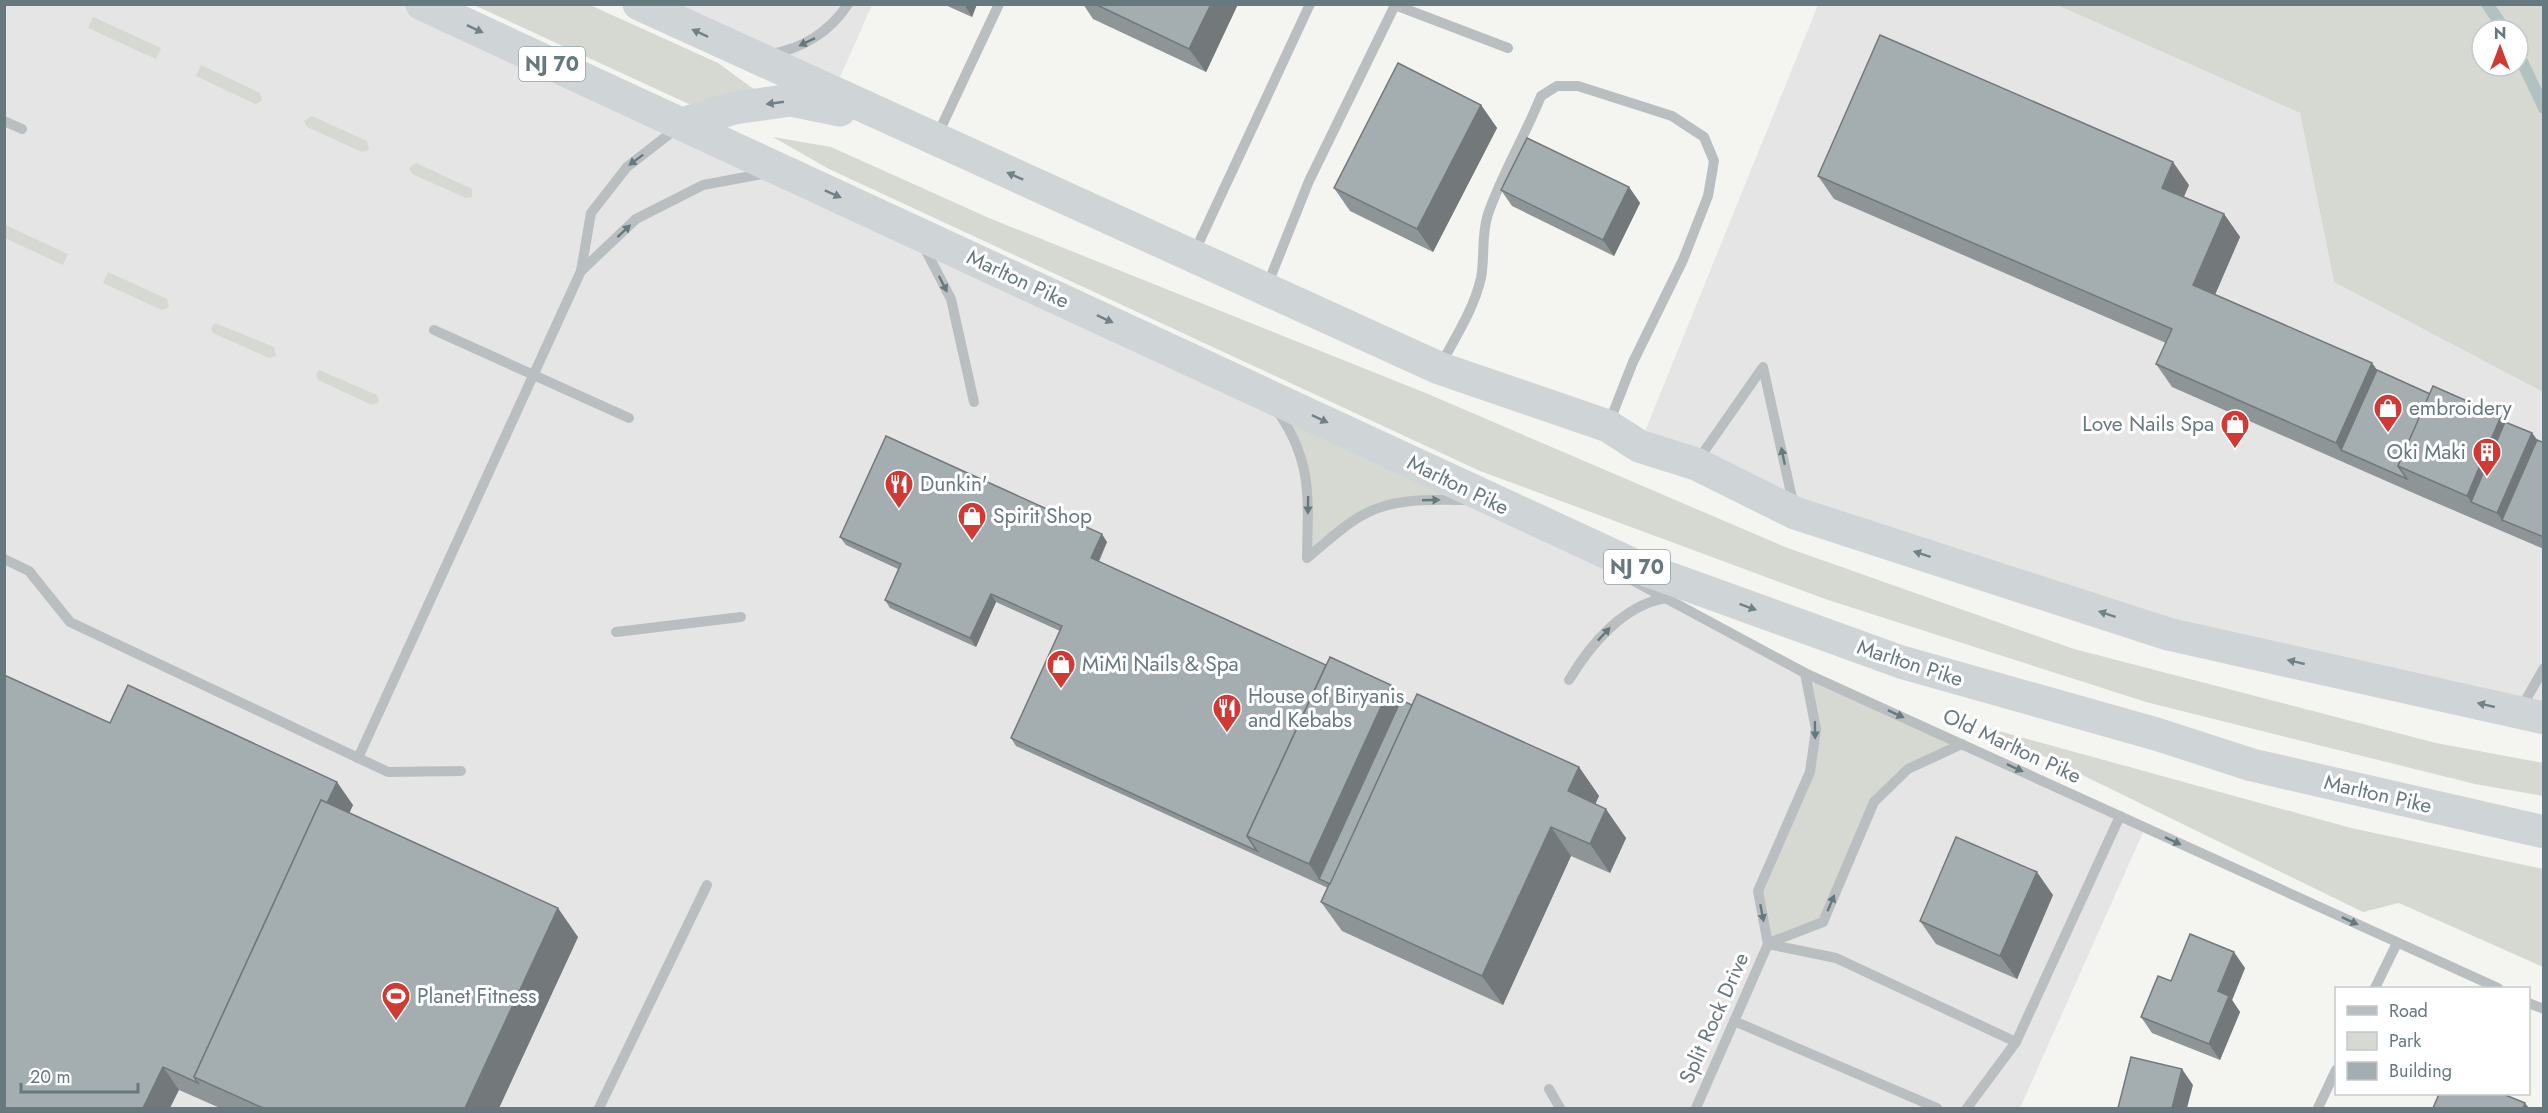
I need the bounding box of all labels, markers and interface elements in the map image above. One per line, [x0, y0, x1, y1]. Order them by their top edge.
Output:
north arrow [2470, 18, 2530, 78]
text: N [2494, 22, 2506, 45]
one-way arrow [467, 24, 485, 34]
one-way arrow [691, 27, 709, 37]
one-way arrow [798, 36, 816, 46]
road number: NJ 70 [519, 47, 585, 81]
one-way arrow [765, 98, 784, 107]
one-way arrow [628, 153, 644, 166]
one-way arrow [1007, 171, 1024, 180]
one-way arrow [824, 189, 842, 199]
one-way arrow [616, 224, 631, 238]
street label: Marlton Pike [962, 242, 1074, 316]
one-way arrow [938, 275, 948, 292]
one-way arrow [1097, 315, 1114, 324]
shop icon: embroidery [2372, 392, 2404, 434]
place label: embroidery [2409, 393, 2513, 423]
shop icon: Love Nails Spa [2219, 408, 2251, 450]
place label: Love Nails Spa [2082, 409, 2214, 439]
one-way arrow [1311, 415, 1328, 424]
building icon: Oki Maki [2471, 436, 2503, 478]
place label: Oki Maki [2387, 437, 2466, 467]
one-way arrow [1778, 446, 1787, 465]
street label: Marlton Pike [1402, 447, 1514, 523]
restaurant icon: Dunkin' [883, 468, 915, 510]
place label: Dunkin' [920, 469, 987, 499]
one-way arrow [1303, 495, 1313, 514]
one-way arrow [1422, 496, 1441, 505]
shop icon: Spirit Shop [956, 500, 988, 542]
place label: Spirit Shop [993, 501, 1092, 531]
one-way arrow [1913, 549, 1931, 558]
road number: NJ 70 [1604, 550, 1670, 584]
one-way arrow [1739, 603, 1757, 613]
one-way arrow [2098, 609, 2116, 618]
one-way arrow [1597, 627, 1610, 642]
street label: Marlton Pike [1853, 632, 1967, 694]
shop icon: MiMi Nails & Spa [1045, 648, 1077, 690]
place label: MiMi Nails & Spa [1082, 649, 1239, 679]
one-way arrow [2287, 657, 2305, 667]
place label: House of Biryanis and Kebabs [1248, 681, 1404, 735]
restaurant icon: House of Biryanis and Kebabs [1211, 692, 1243, 734]
one-way arrow [2477, 700, 2496, 709]
street label: Old Marlton Pike [1938, 701, 2086, 791]
one-way arrow [1888, 710, 1905, 719]
one-way arrow [1810, 721, 1820, 740]
one-way arrow [2006, 764, 2023, 773]
street label: Marlton Pike [2321, 767, 2435, 821]
one-way arrow [2164, 836, 2181, 845]
one-way arrow [1827, 894, 1836, 912]
one-way arrow [1758, 904, 1767, 923]
one-way arrow [2342, 917, 2359, 926]
street label: Split Rock Drive [1672, 948, 1756, 1088]
sports icon: Planet Fitness [380, 980, 412, 1022]
place label: Planet Fitness [417, 981, 536, 1011]
legend [2335, 987, 2530, 1095]
text: Road [2389, 998, 2428, 1024]
text: Park [2389, 1028, 2421, 1054]
scale bar [21, 1056, 138, 1094]
text: Building [2389, 1058, 2452, 1084]
text: 20 m [30, 1064, 70, 1090]

